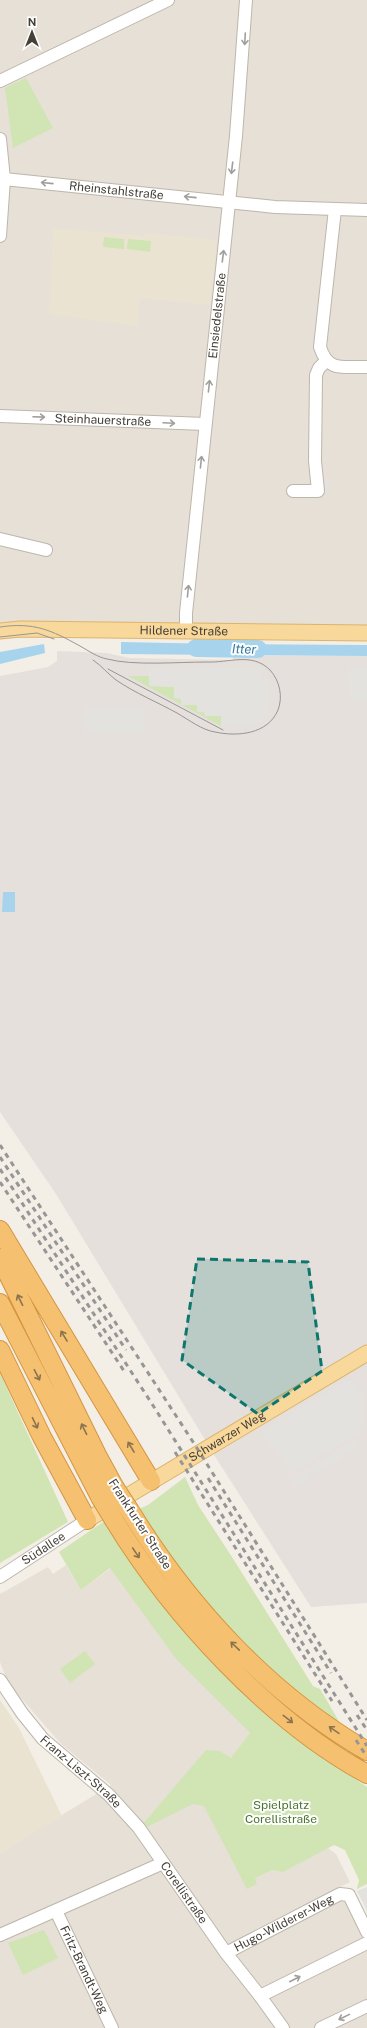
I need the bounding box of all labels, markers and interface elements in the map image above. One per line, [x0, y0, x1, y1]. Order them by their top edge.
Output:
north arrow [12, 12, 52, 52]
text: N [28, 16, 36, 28]
one-way arrow [241, 32, 248, 45]
one-way arrow [229, 161, 236, 174]
street label: Rheinstahlstraße [68, 179, 165, 202]
one-way arrow [41, 180, 54, 187]
one-way arrow [184, 194, 197, 201]
one-way arrow [219, 250, 227, 263]
street label: Einsiedelstraße [206, 272, 229, 359]
one-way arrow [205, 379, 213, 392]
street label: Steinhauerstraße [54, 411, 152, 429]
one-way arrow [32, 413, 45, 421]
one-way arrow [162, 419, 175, 426]
one-way arrow [197, 456, 205, 469]
one-way arrow [185, 585, 192, 598]
street label: Hildener Straße [140, 623, 228, 638]
water label: Itter [232, 641, 257, 657]
one-way arrow [16, 1294, 23, 1306]
one-way arrow [60, 1331, 68, 1342]
one-way arrow [34, 1369, 41, 1381]
street label: Schwarzer Weg [186, 1408, 268, 1465]
one-way arrow [32, 1417, 39, 1429]
one-way arrow [80, 1423, 87, 1435]
one-way arrow [127, 1441, 135, 1453]
street label: Frankfurter Straße [106, 1476, 174, 1572]
street label: Südallee [19, 1529, 68, 1568]
one-way arrow [132, 1547, 140, 1558]
one-way arrow [230, 1641, 240, 1651]
one-way arrow [283, 1715, 294, 1723]
one-way arrow [329, 1726, 340, 1734]
street label: Franz-Liszt-Straße [37, 1733, 124, 1811]
park label: Spielplatz Corellistraße [245, 1798, 317, 1826]
street label: Corellistraße [158, 1859, 210, 1926]
street label: Hugo-Wilderer-Weg [232, 1892, 336, 1955]
street label: Fritz-Brandt-Weg [57, 1923, 111, 2016]
one-way arrow [289, 1975, 301, 1982]
one-way arrow [338, 2014, 350, 2021]

